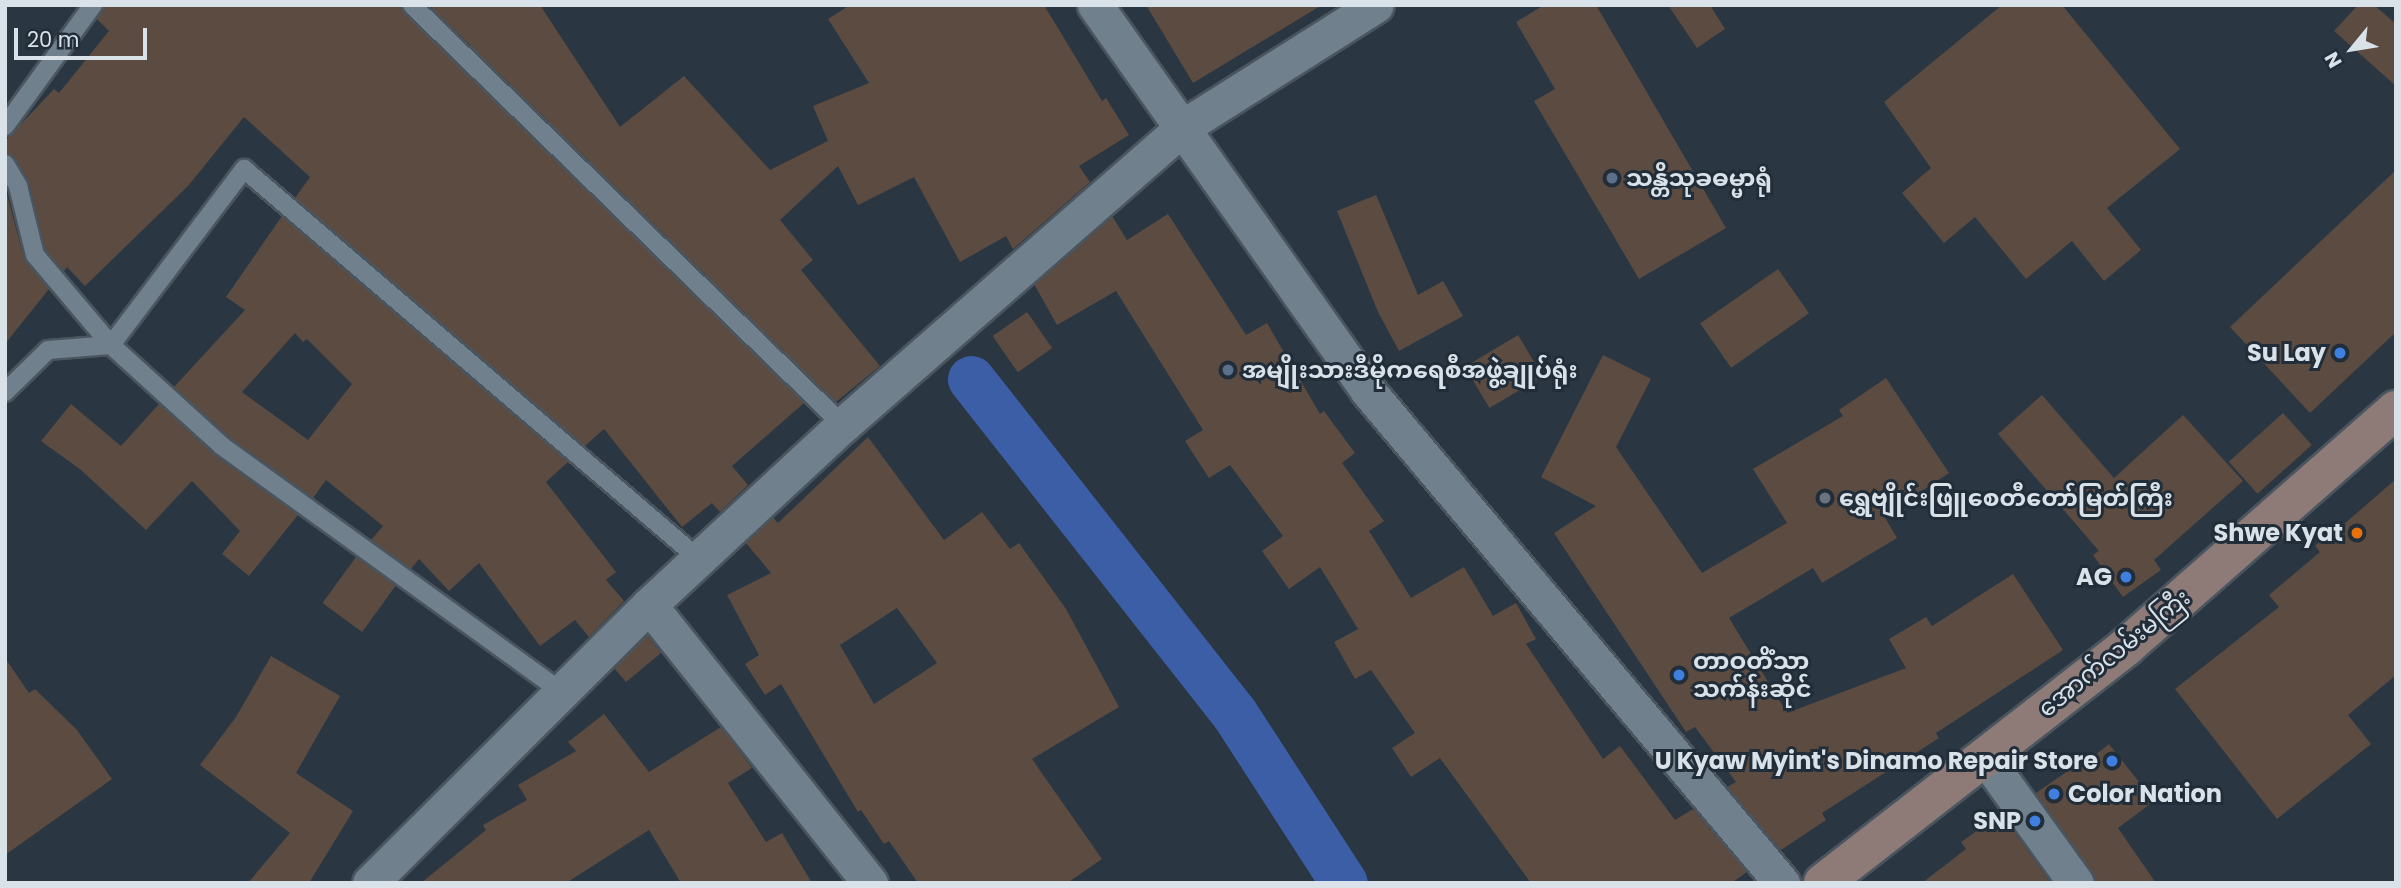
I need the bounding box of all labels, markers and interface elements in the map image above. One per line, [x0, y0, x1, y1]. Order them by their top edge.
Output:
scale bar [18, 14, 150, 58]
north arrow [2317, 14, 2387, 84]
text: 20 m [27, 25, 80, 54]
text: N [2318, 47, 2349, 73]
place label: သန္တိသုခဓမ္မာရုံ [1626, 164, 1772, 192]
marker: သန္တိသုခဓမ္မာရုံ [1604, 170, 1620, 186]
place label: Su Lay [2247, 339, 2326, 367]
marker: Su Lay [2332, 345, 2348, 361]
place label: အမျိုးသားဒီမိုကရေစီအဖွဲ့ချုပ်ရုံး [1242, 356, 1578, 384]
marker: အမျိုးသားဒီမိုကရေစီအဖွဲ့ချုပ်ရုံး [1220, 362, 1236, 378]
place label: ရွှေဗျိုင်းဖြူစေတီတော်မြတ်ကြီး [1839, 484, 2173, 512]
marker: ရွှေဗျိုင်းဖြူစေတီတော်မြတ်ကြီး [1817, 490, 1833, 506]
place label: Shwe Kyat [2213, 519, 2343, 547]
marker: Shwe Kyat [2349, 525, 2365, 541]
place label: AG [2076, 563, 2112, 591]
marker: AG [2118, 569, 2134, 585]
street label: အောက်လမ်းမကြီး [2032, 583, 2196, 723]
place label: တာဝတိံသာ သက်န်းဆိုင် [1693, 647, 1812, 703]
marker: တာဝတိံသာ သက်န်းဆိုင် [1671, 667, 1687, 683]
place label: U Kyaw Myint's Dinamo Repair Store [1655, 747, 2098, 775]
marker: U Kyaw Myint's Dinamo Repair Store [2104, 753, 2120, 769]
place label: Color Nation [2068, 780, 2222, 808]
marker: Color Nation [2046, 786, 2062, 802]
place label: SNP [1973, 807, 2021, 835]
marker: SNP [2027, 813, 2043, 829]

